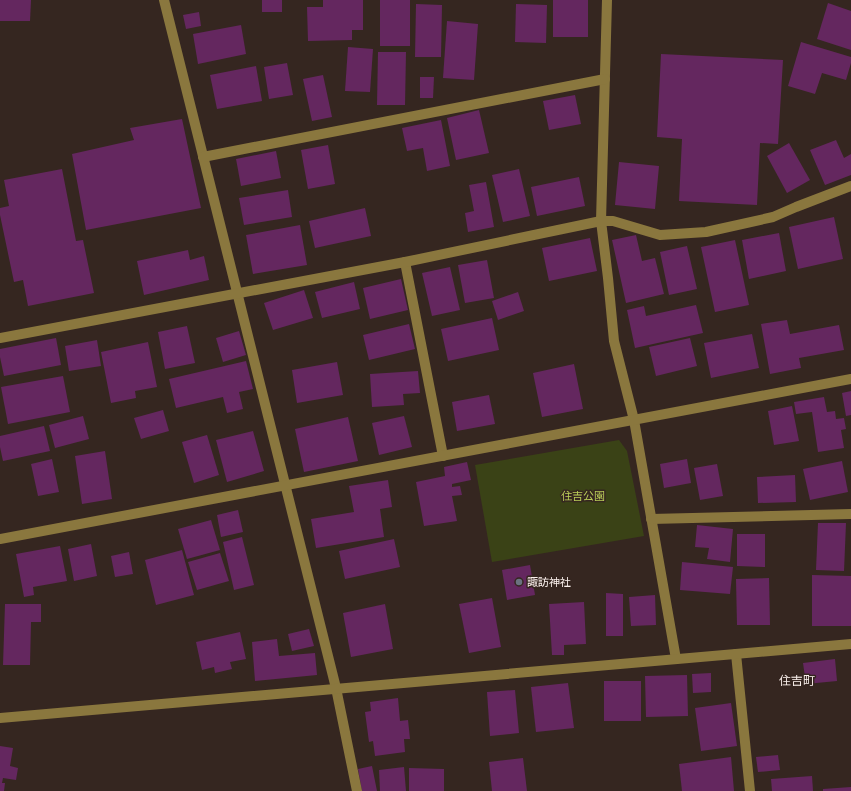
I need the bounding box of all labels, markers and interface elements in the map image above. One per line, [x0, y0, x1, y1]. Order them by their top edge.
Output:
park label: 住吉公園 [561, 490, 605, 503]
place label: 諏訪神社 [527, 576, 571, 589]
marker: 諏訪神社 [514, 577, 524, 587]
district label: 住吉町 [779, 674, 815, 688]

